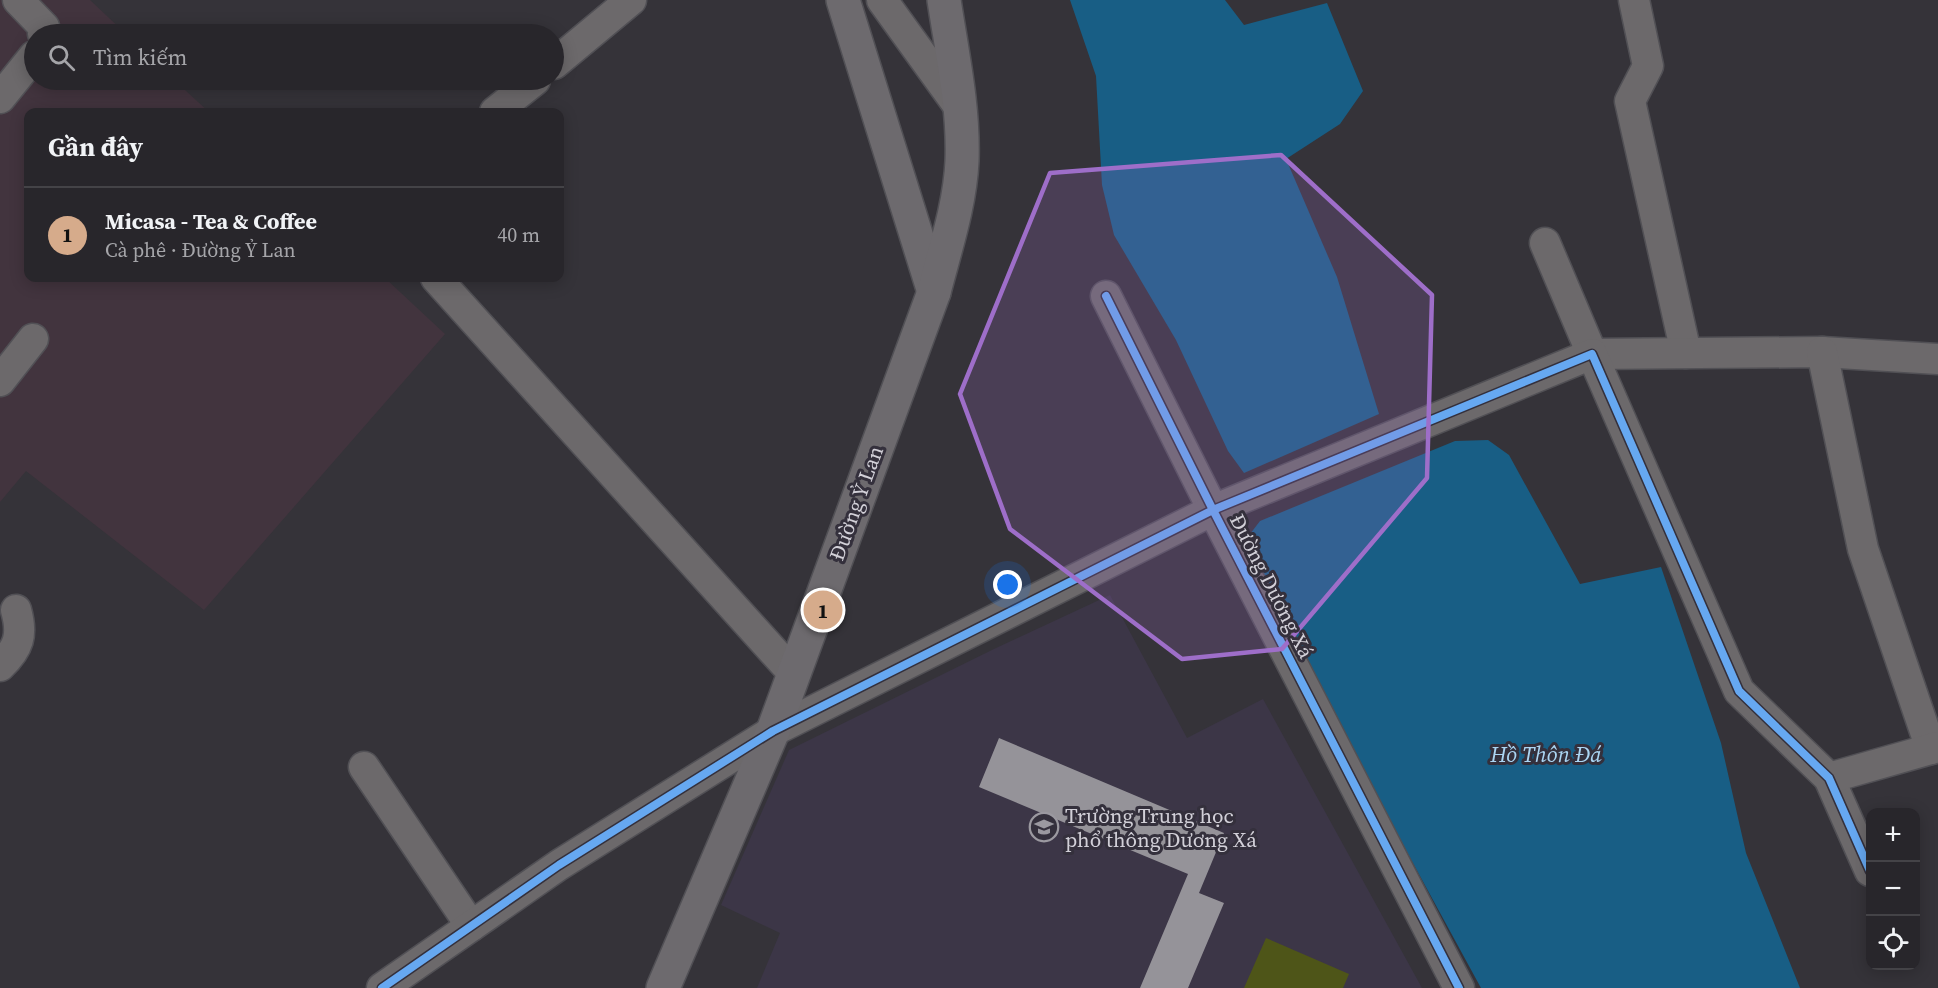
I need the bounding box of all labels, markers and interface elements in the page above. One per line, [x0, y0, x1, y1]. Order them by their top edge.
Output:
search box [24, 24, 564, 90]
icon: search [45, 41, 78, 74]
text: Tìm kiếm [93, 42, 187, 72]
text: Gần đây [48, 129, 143, 165]
text: Micasa - Tea & Coffee [105, 206, 317, 236]
text: 1 [62, 221, 73, 249]
text: 40 m [497, 221, 540, 249]
text: Cà phê · Đường Ỷ Lan [105, 236, 296, 264]
street label: Đường Ỷ Lan [822, 441, 890, 564]
street label: Đường Dương Xá [1223, 509, 1321, 664]
your location [993, 570, 1022, 599]
pin: 1 [804, 588, 842, 632]
water label: Hồ Thôn Đá [1489, 739, 1602, 769]
place label: Trường Trung học phổ thông Dương Xá [1065, 801, 1257, 854]
map controls [1866, 808, 1920, 970]
button: + [1866, 808, 1920, 862]
school or university icon: Trường Trung học phổ thông Dương Xá [1028, 811, 1060, 843]
button: − [1866, 862, 1920, 916]
button: locate [1866, 916, 1920, 970]

